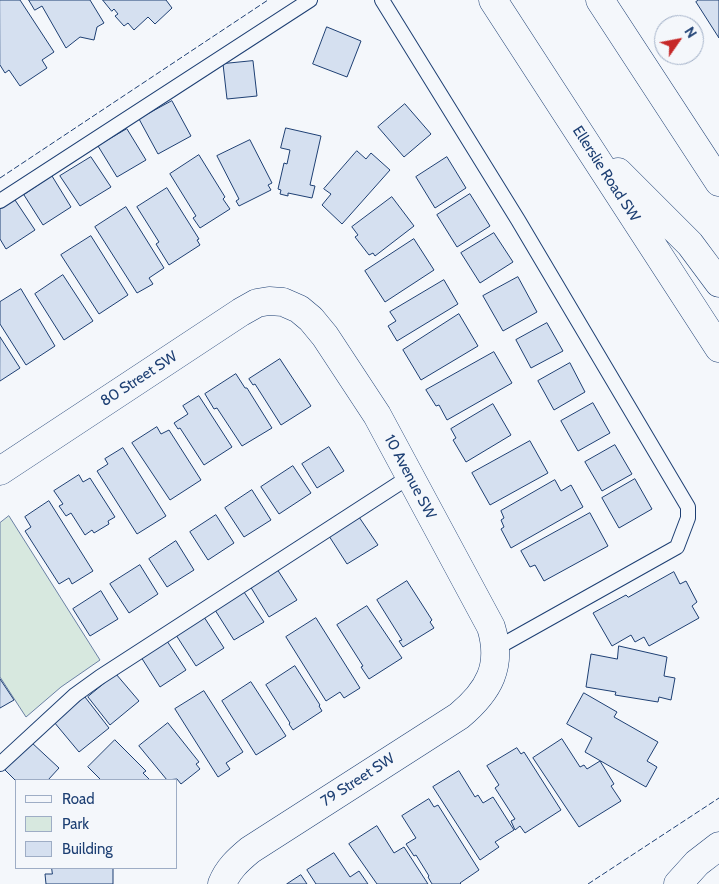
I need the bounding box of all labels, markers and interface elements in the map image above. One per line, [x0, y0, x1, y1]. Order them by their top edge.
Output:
north arrow [654, 15, 704, 65]
text: N [680, 23, 701, 41]
street label: Ellerslie Road SW [568, 123, 644, 225]
street label: 80 Street SW [97, 348, 181, 410]
street label: 10 Avenue SW [380, 432, 440, 522]
street label: 79 Street SW [318, 749, 398, 811]
legend [15, 779, 178, 869]
text: Road [62, 790, 95, 808]
text: Park [62, 815, 89, 833]
text: Building [62, 840, 113, 858]

